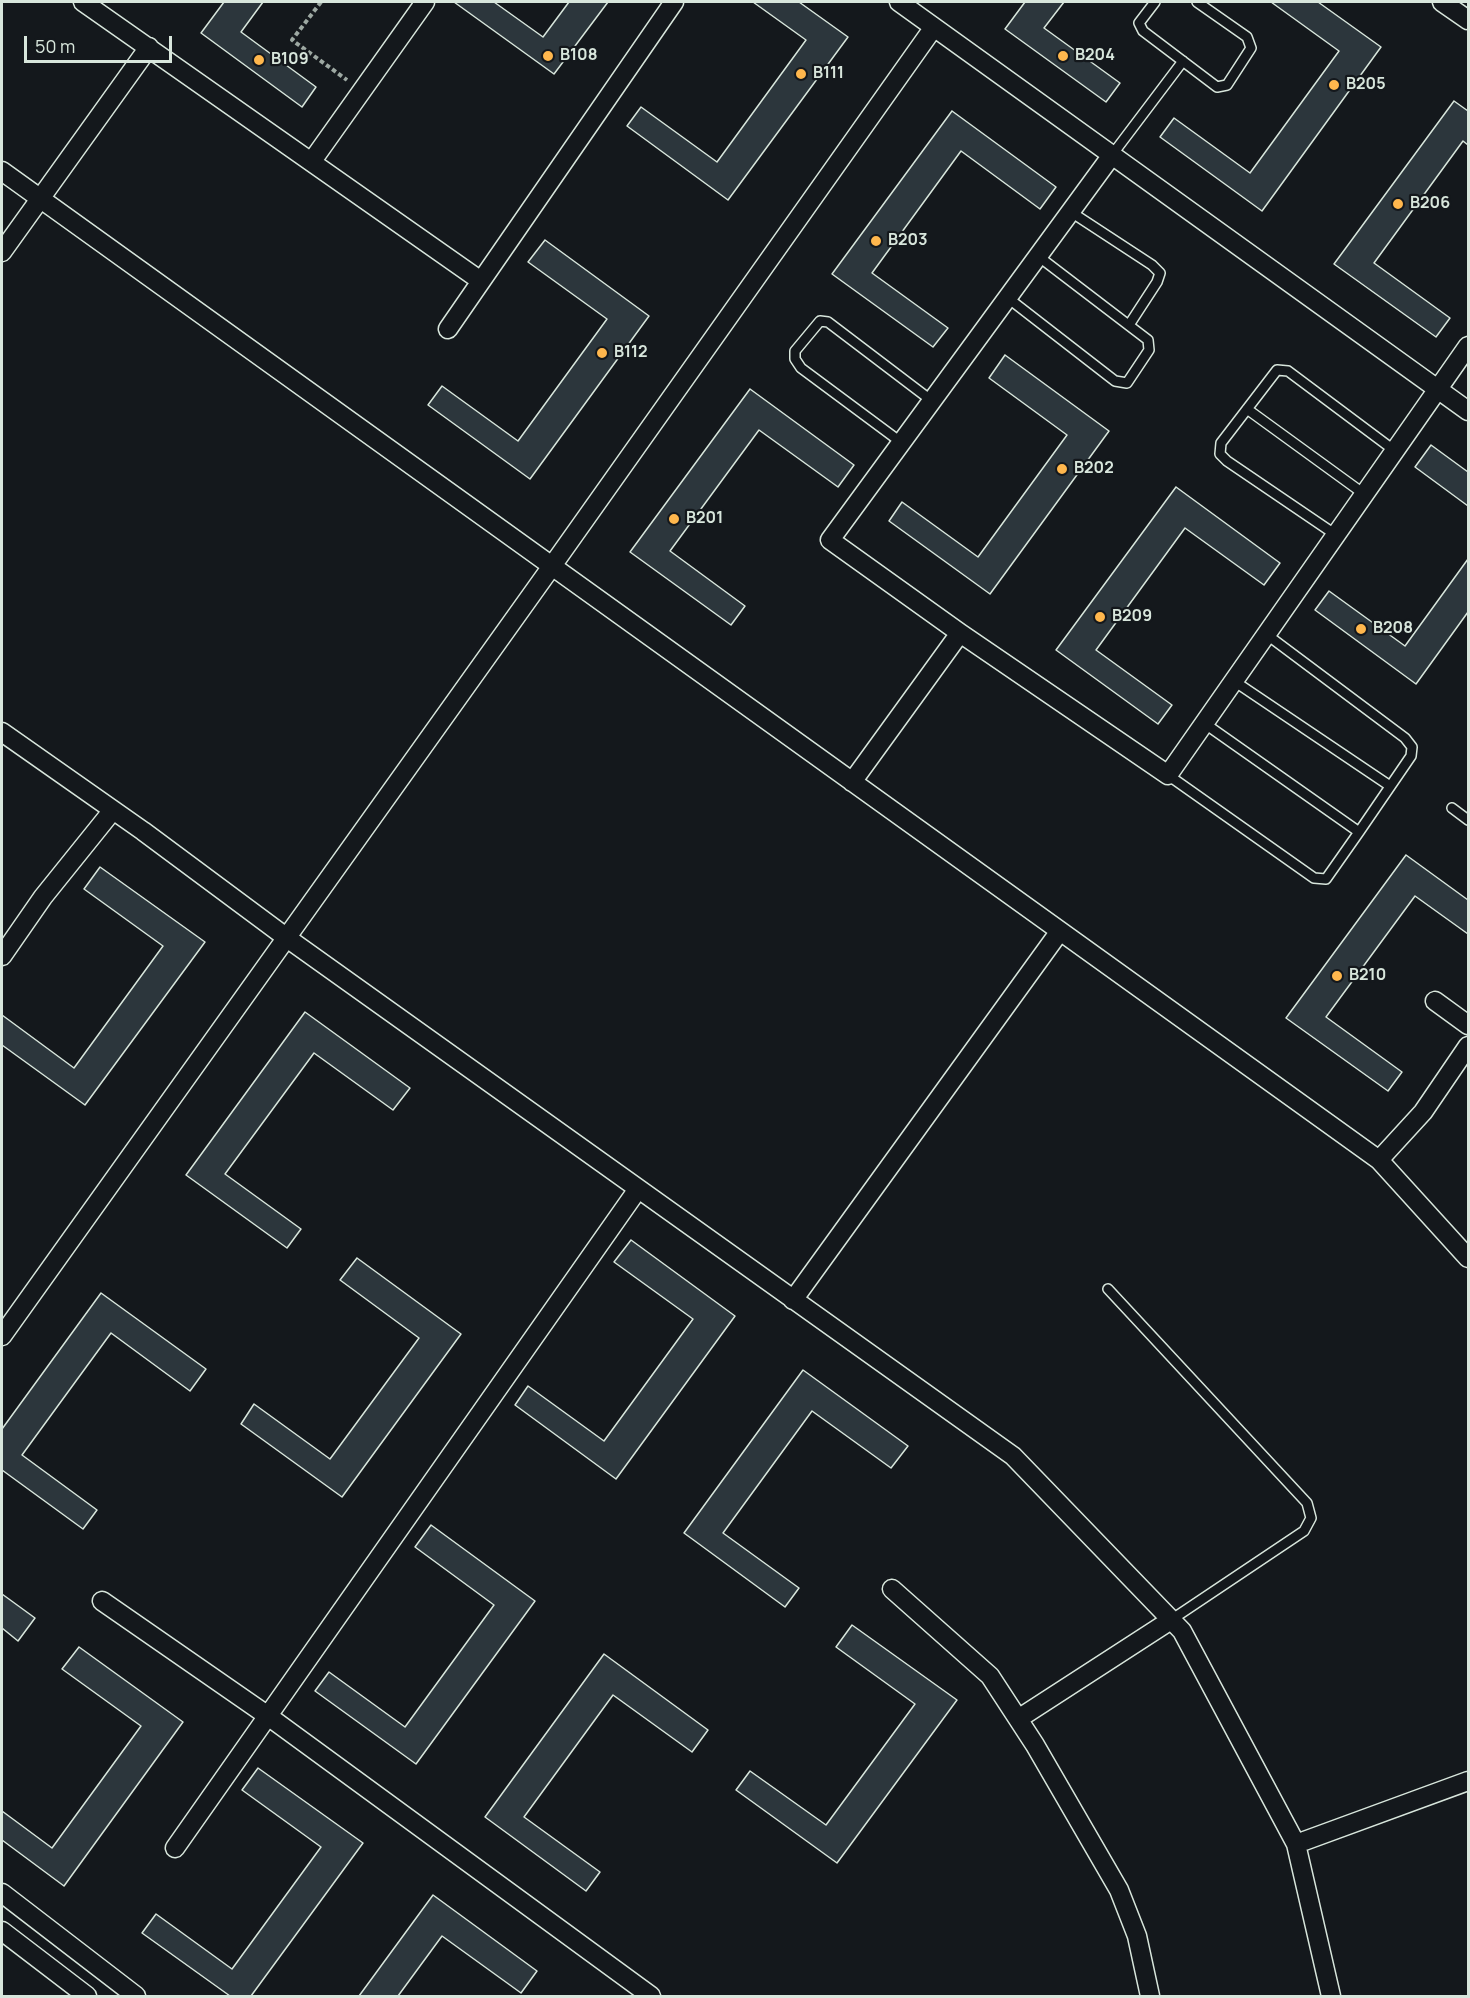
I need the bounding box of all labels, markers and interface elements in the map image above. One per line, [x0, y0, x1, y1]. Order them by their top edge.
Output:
scale bar [27, 24, 176, 62]
text: 50 m [35, 34, 75, 58]
place label: B108 [560, 46, 597, 66]
place label: B204 [1075, 46, 1115, 66]
marker: B108 [541, 49, 555, 63]
marker: B204 [1056, 49, 1070, 63]
place label: B109 [271, 50, 309, 70]
marker: B109 [252, 53, 266, 67]
place label: B111 [813, 64, 844, 84]
marker: B111 [794, 67, 808, 81]
place label: B205 [1346, 75, 1386, 95]
marker: B205 [1327, 78, 1341, 92]
place label: B206 [1410, 194, 1450, 214]
marker: B206 [1391, 197, 1405, 211]
place label: B203 [888, 231, 927, 251]
marker: B203 [869, 234, 883, 248]
place label: B112 [614, 343, 648, 363]
marker: B112 [595, 346, 609, 360]
place label: B202 [1074, 459, 1114, 479]
marker: B202 [1055, 462, 1069, 476]
place label: B201 [686, 509, 723, 529]
marker: B201 [667, 512, 681, 526]
place label: B209 [1112, 607, 1152, 627]
marker: B209 [1093, 610, 1107, 624]
place label: B208 [1373, 619, 1413, 639]
marker: B208 [1354, 622, 1368, 636]
place label: B210 [1349, 966, 1386, 986]
marker: B210 [1330, 969, 1344, 983]

